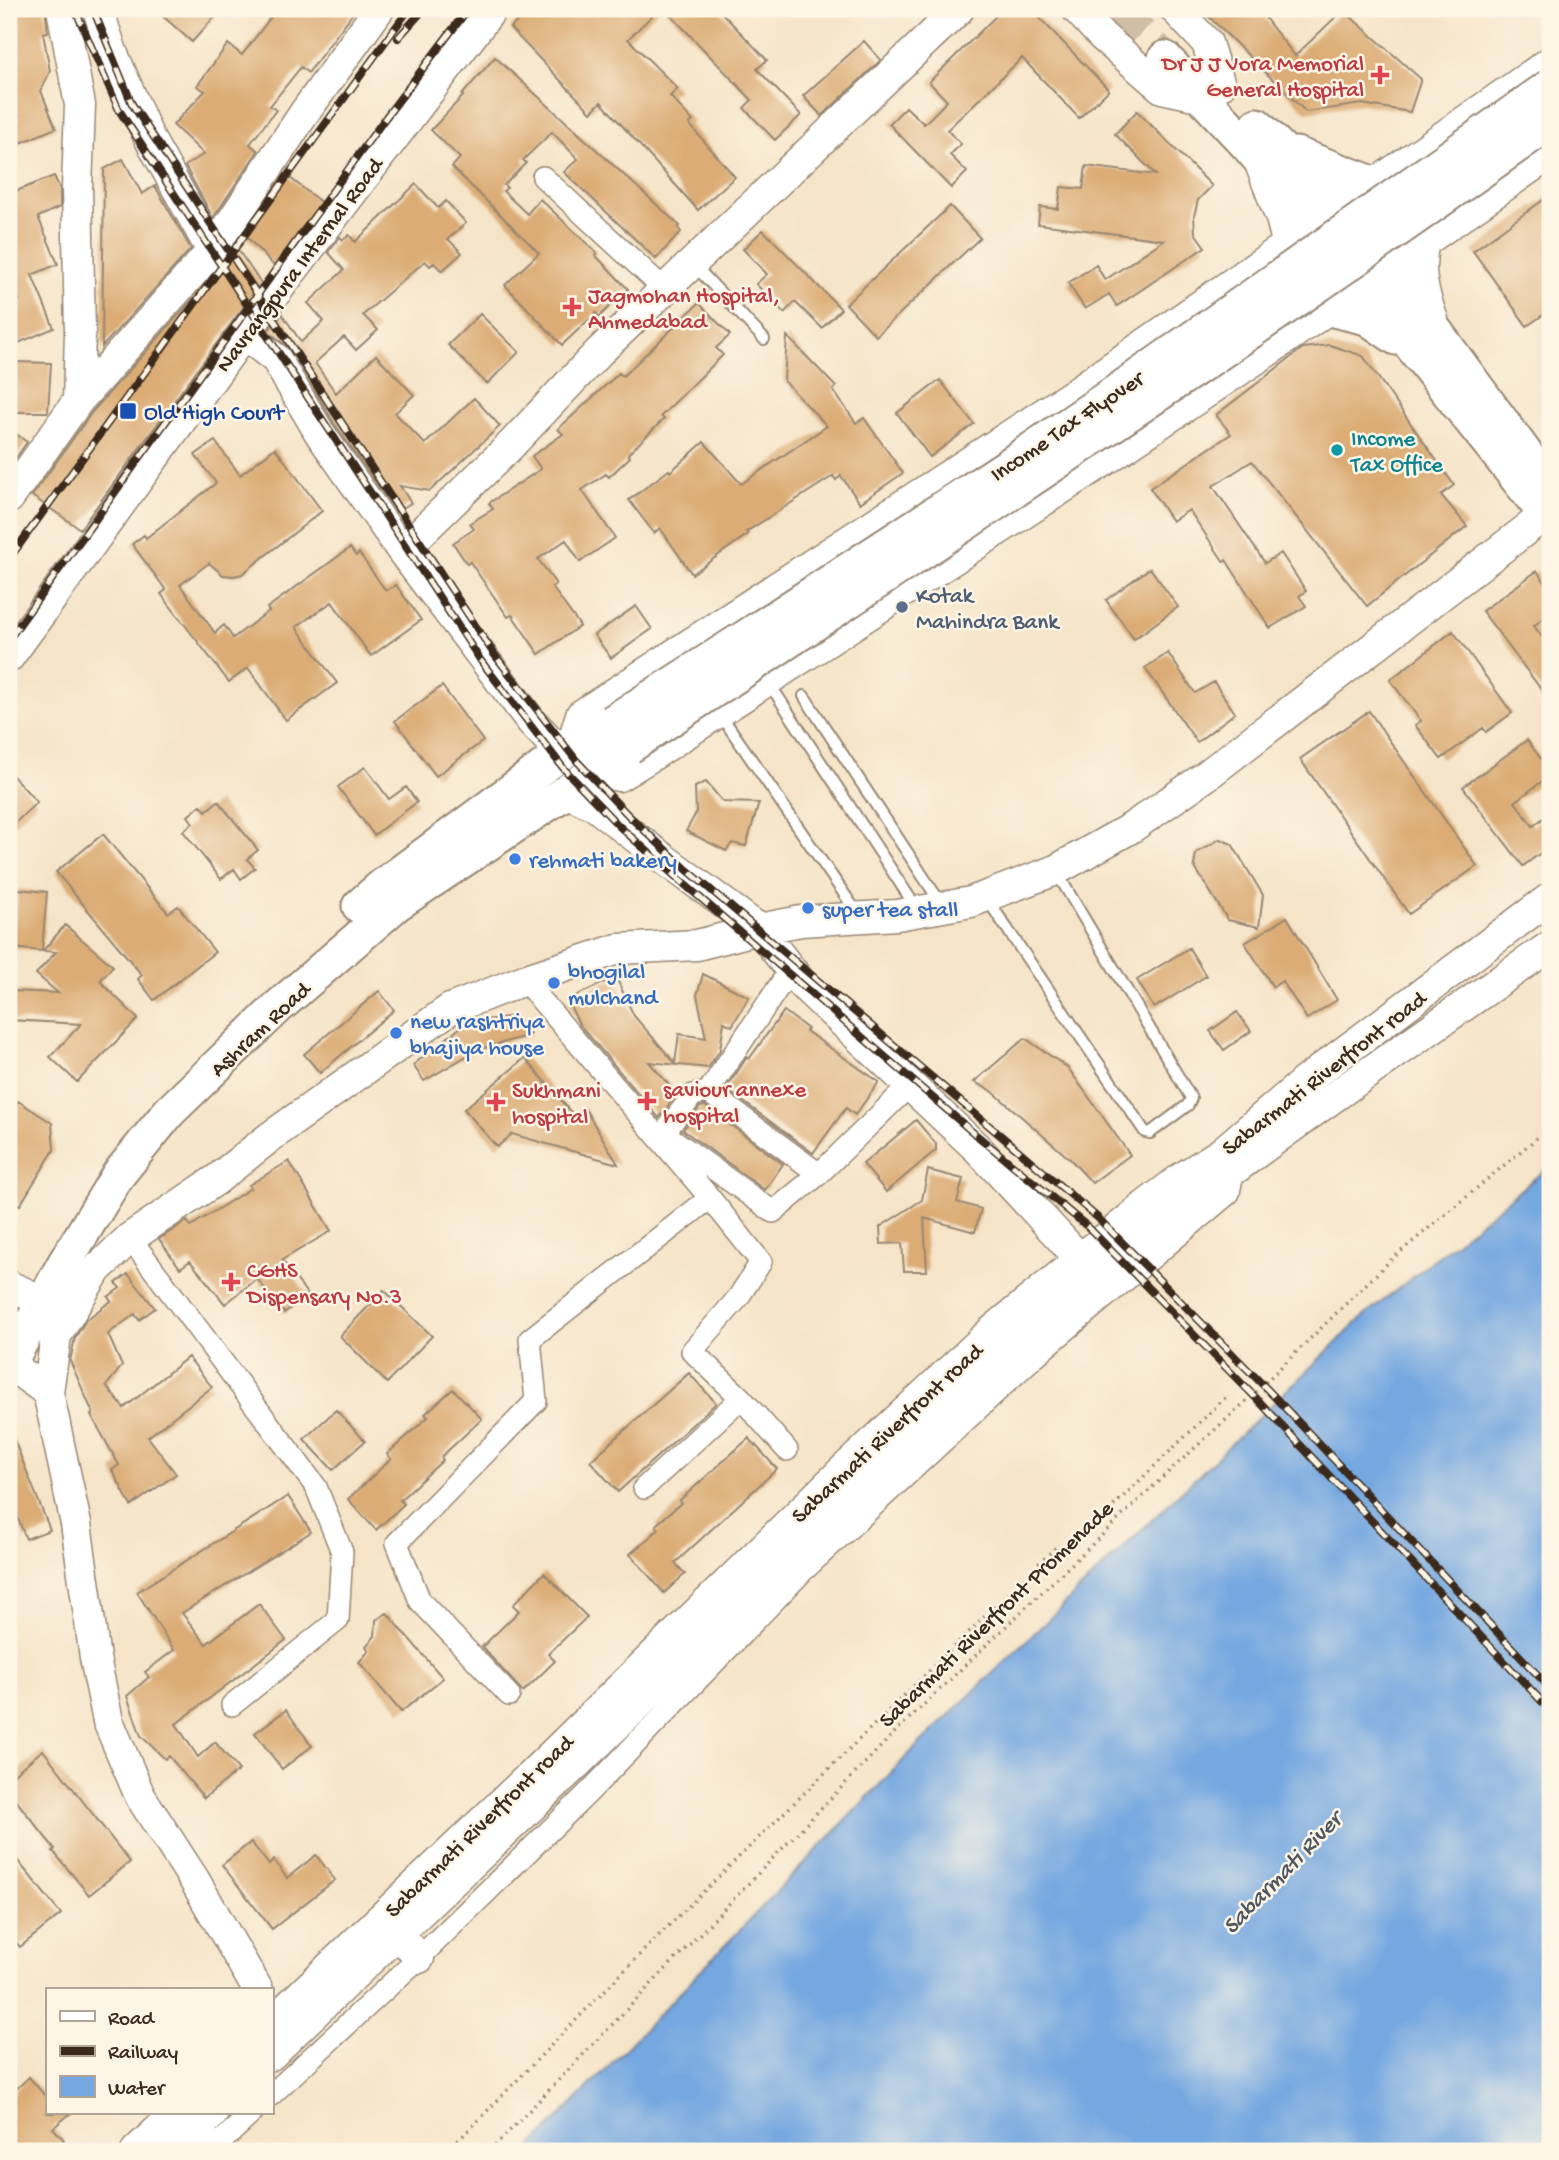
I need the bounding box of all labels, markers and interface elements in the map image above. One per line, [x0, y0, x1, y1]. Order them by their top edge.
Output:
place label: Dr J J Vora Memorial General Hospital [1160, 52, 1364, 105]
marker: Dr J J Vora Memorial General Hospital [1370, 65, 1390, 85]
street label: Navrangpura Internal Road [211, 152, 391, 379]
place label: Jagmohan Hospital, Ahmedabad [588, 284, 780, 337]
marker: Jagmohan Hospital, Ahmedabad [562, 297, 582, 317]
street label: Income Tax Flyover [986, 366, 1151, 489]
marker: Old High Court [118, 401, 138, 421]
place label: Old High Court [144, 401, 285, 428]
place label: Income Tax Office [1349, 427, 1444, 480]
marker: Income Tax Office [1329, 442, 1345, 458]
place label: Kotak Mahindra Bank [916, 584, 1061, 637]
marker: Kotak Mahindra Bank [894, 599, 910, 615]
place label: rehmati bakery [529, 849, 677, 876]
marker: rehmati bakery [507, 851, 523, 867]
place label: super tea stall [822, 898, 958, 925]
marker: super tea stall [800, 900, 816, 916]
place label: bhogilal mulchand [568, 960, 659, 1013]
marker: bhogilal mulchand [546, 975, 562, 991]
street label: Ashram Road [206, 976, 318, 1084]
street label: Sabarmati Riverfront road [1218, 986, 1434, 1163]
place label: new rashtriya bhajiya house [410, 1010, 546, 1063]
marker: new rashtriya bhajiya house [388, 1025, 404, 1041]
place label: saviour annexe hospital [663, 1078, 807, 1131]
place label: Sukhmani hospital [512, 1079, 601, 1132]
marker: saviour annexe hospital [637, 1091, 657, 1111]
marker: Sukhmani hospital [486, 1092, 506, 1112]
place label: CGHS Dispensary No.3 [245, 1259, 402, 1312]
marker: CGHS Dispensary No.3 [221, 1272, 241, 1292]
street label: Sabarmati Riverfront road [787, 1338, 991, 1530]
street label: Sabarmati Riverfront Promenade [875, 1495, 1121, 1735]
street label: Sabarmati Riverfront road [380, 1729, 581, 1925]
water label: Sabarmati River [1218, 1804, 1352, 1942]
legend [46, 1988, 273, 2114]
text: Road [108, 2008, 156, 2033]
text: Railway [108, 2042, 178, 2067]
text: Water [108, 2078, 166, 2103]

